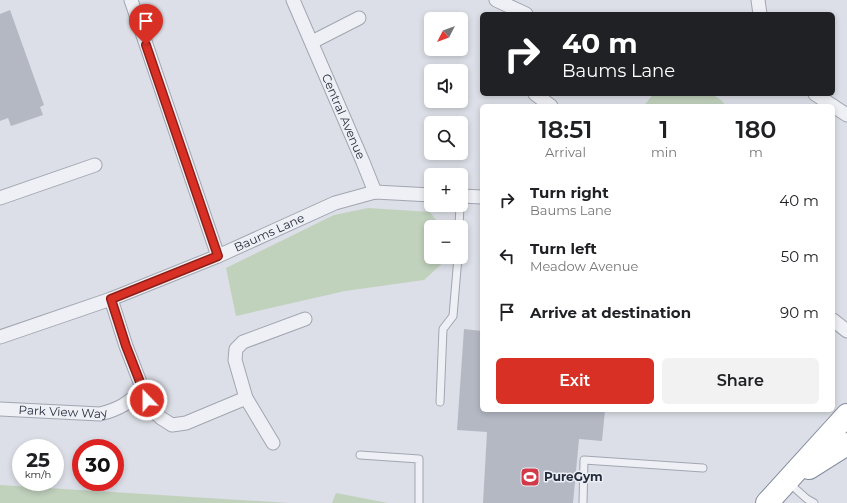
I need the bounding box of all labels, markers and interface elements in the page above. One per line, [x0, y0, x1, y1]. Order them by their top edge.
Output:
pin [129, 4, 163, 45]
icon: arrive [135, 10, 157, 32]
north arrow [424, 12, 468, 56]
map controls [424, 12, 468, 264]
text: 40 m [562, 26, 638, 60]
icon: right [496, 28, 548, 80]
text: Baums Lane [562, 60, 675, 82]
button: sound [424, 64, 468, 108]
street label: Central Avenue [319, 71, 369, 161]
text: 18:51 [539, 115, 592, 144]
text: 1 [659, 115, 668, 144]
text: 180 [735, 115, 776, 144]
button: search [424, 116, 468, 160]
text: Arrival [545, 144, 586, 160]
text: min [651, 144, 677, 160]
text: m [749, 144, 763, 160]
button: + [424, 168, 468, 212]
text: Turn right [530, 183, 609, 202]
icon: right [496, 189, 518, 211]
text: 40 m [779, 191, 819, 210]
text: Baums Lane [530, 202, 612, 218]
street label: Baums Lane [232, 210, 307, 255]
button: − [424, 220, 468, 264]
text: Turn left [530, 239, 597, 258]
icon: left [496, 245, 518, 267]
text: 50 m [781, 247, 819, 266]
text: Meadow Avenue [530, 258, 638, 274]
icon: arrive [496, 301, 518, 323]
text: Arrive at destination [530, 303, 691, 322]
text: 90 m [780, 303, 819, 322]
button: Exit [496, 358, 654, 404]
button: Share [662, 358, 819, 404]
position arrow [126, 379, 168, 421]
street label: Park View Way [18, 402, 110, 421]
speed limit sign: 30 [72, 439, 124, 491]
text: 25 [26, 448, 50, 472]
sports icon: PureGym [519, 466, 541, 488]
text: km/h [25, 468, 51, 481]
place label: PureGym [544, 469, 603, 484]

